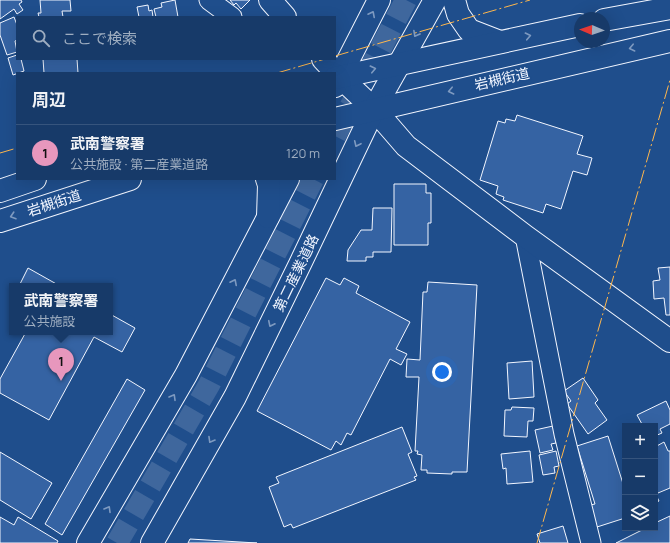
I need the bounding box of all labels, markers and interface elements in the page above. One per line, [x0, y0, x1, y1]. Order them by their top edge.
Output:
one-way arrow [367, 11, 375, 18]
north arrow [574, 12, 610, 48]
search box [16, 16, 336, 60]
icon: search [30, 27, 52, 49]
text: ここで検索 [62, 28, 137, 49]
one-way arrow [413, 30, 420, 37]
one-way arrow [524, 33, 531, 41]
one-way arrow [629, 44, 635, 52]
street label: 岩槻街道 [472, 63, 531, 94]
one-way arrow [370, 66, 376, 74]
one-way arrow [448, 86, 454, 94]
text: 周辺 [32, 88, 66, 111]
text: 武南警察署 [70, 133, 145, 154]
one-way arrow [354, 140, 362, 147]
text: 1 [42, 144, 48, 162]
text: 120 m [286, 144, 320, 162]
text: 公共施設 · 第二産業道路 [70, 155, 208, 173]
street label: 岩槻街道 [24, 185, 83, 220]
one-way arrow [10, 212, 17, 220]
street label: 第二産業道路 [269, 231, 323, 315]
one-way arrow [229, 279, 237, 286]
popup [9, 283, 113, 335]
text: 武南警察署 [23, 290, 99, 311]
text: 公共施設 [23, 312, 76, 330]
one-way arrow [268, 320, 275, 328]
pin: 1 [48, 348, 74, 381]
your location [432, 362, 452, 382]
one-way arrow [169, 394, 176, 401]
map controls [622, 423, 658, 531]
button: + [622, 423, 658, 459]
one-way arrow [208, 436, 215, 443]
button: − [622, 459, 658, 495]
button: layers [622, 495, 658, 531]
one-way arrow [103, 506, 110, 513]

